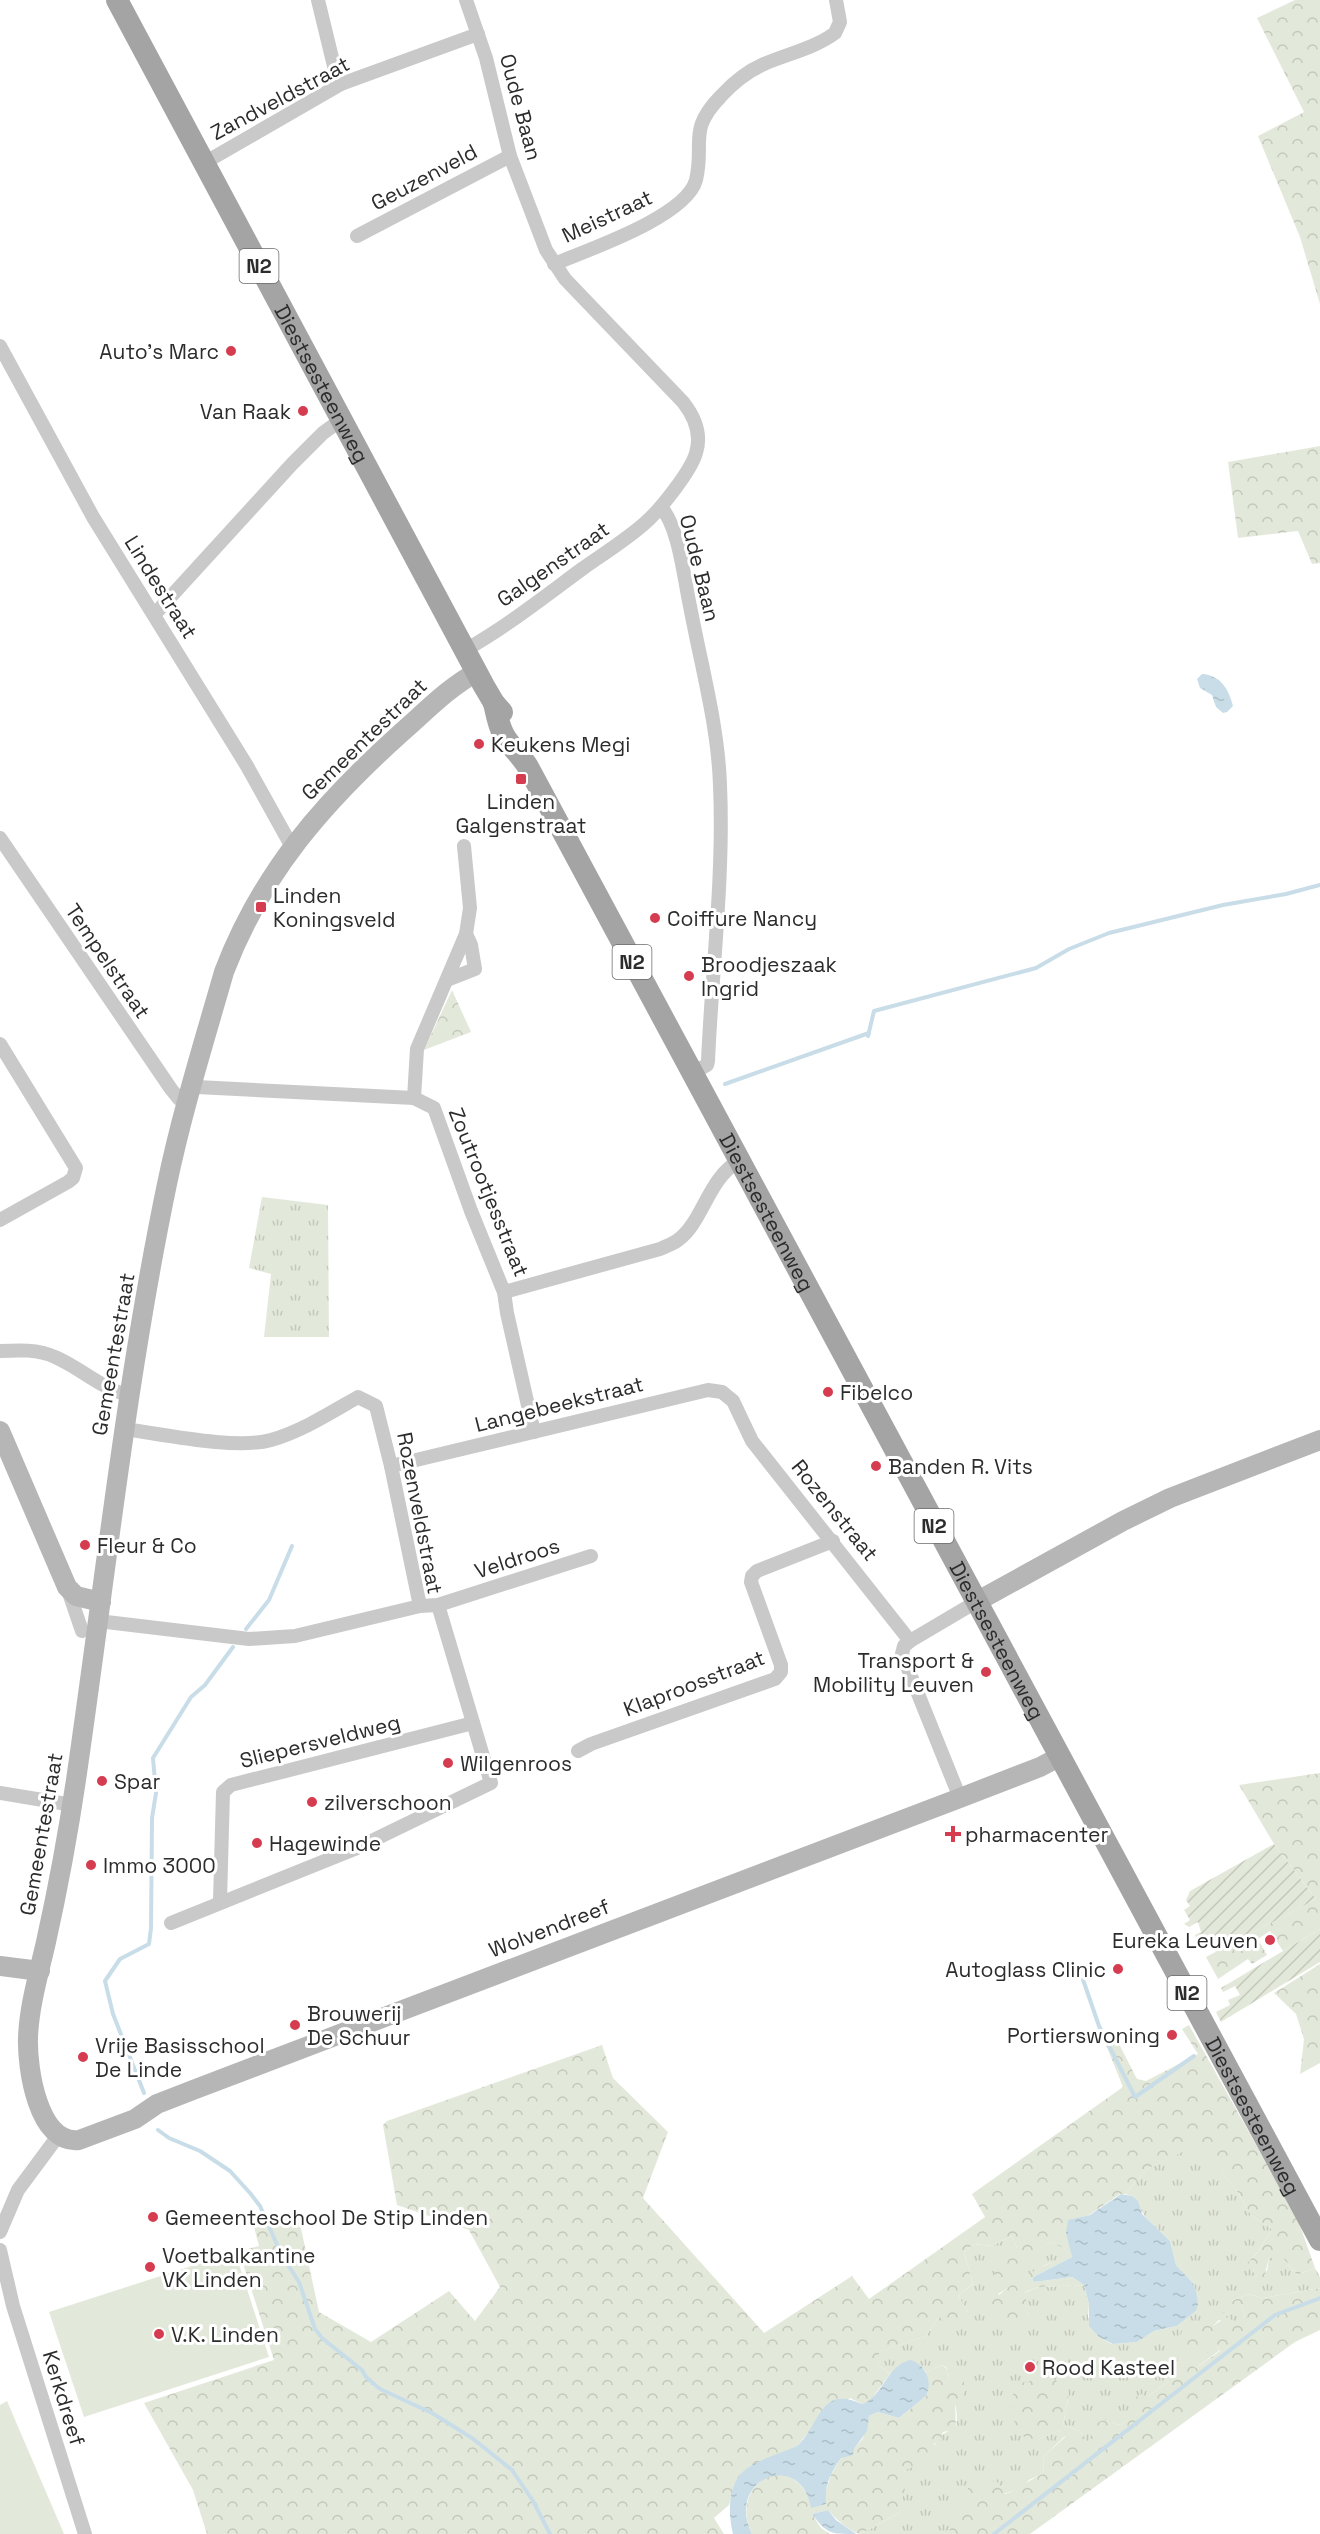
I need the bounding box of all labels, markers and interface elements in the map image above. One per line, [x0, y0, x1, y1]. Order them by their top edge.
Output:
street label: Zandveldstraat [206, 50, 354, 146]
street label: Oude Baan [494, 51, 548, 163]
street label: Geuzenveld [366, 138, 482, 216]
street label: Meistraat [557, 183, 657, 249]
road number: N2 [240, 249, 278, 283]
street label: Diestsesteenweg [269, 300, 376, 467]
place label: Auto's Marc [99, 338, 219, 365]
marker: Auto's Marc [224, 344, 238, 358]
place label: Van Raak [200, 398, 291, 425]
marker: Van Raak [296, 404, 310, 418]
street label: Oude Baan [674, 512, 726, 624]
street label: Galgenstraat [492, 515, 614, 613]
street label: Lindestraat [119, 530, 203, 644]
street label: Gemeentestraat [295, 672, 433, 806]
place label: Keukens Megi [491, 731, 630, 758]
marker: Keukens Megi [472, 737, 486, 751]
marker: Linden Galgenstraat [514, 772, 528, 786]
place label: Linden Galgenstraat [455, 788, 587, 839]
place label: Linden Koningsveld [273, 882, 395, 933]
street label: Tempelstraat [60, 898, 156, 1024]
marker: Linden Koningsveld [254, 900, 268, 914]
place label: Coiffure Nancy [667, 905, 817, 932]
marker: Coiffure Nancy [648, 911, 662, 925]
road number: N2 [612, 945, 652, 979]
place label: Broodjeszaak Ingrid [701, 951, 837, 1002]
marker: Broodjeszaak Ingrid [682, 969, 696, 983]
street label: Zoutrootjesstraat [443, 1104, 535, 1280]
street label: Diestsesteenweg [714, 1128, 821, 1296]
street label: Gemeentestraat [85, 1271, 141, 1437]
street label: Langebeekstraat [472, 1370, 646, 1438]
place label: Fibelco [840, 1379, 913, 1406]
marker: Fibelco [821, 1385, 835, 1399]
street label: Rozenveldstraat [391, 1430, 449, 1596]
place label: Banden R. Vits [888, 1453, 1033, 1480]
street label: Rozenstraat [786, 1454, 884, 1566]
marker: Banden R. Vits [869, 1459, 883, 1473]
road number: N2 [914, 1509, 954, 1543]
place label: Fleur & Co [97, 1532, 197, 1559]
street label: Veldroos [471, 1532, 563, 1584]
marker: Fleur & Co [78, 1538, 92, 1552]
street label: Diestsesteenweg [944, 1556, 1051, 1724]
street label: Klaproosstraat [619, 1644, 769, 1722]
place label: Transport & Mobility Leuven [813, 1647, 974, 1698]
marker: Transport & Mobility Leuven [979, 1665, 993, 1679]
street label: Sliepersveldweg [237, 1708, 403, 1774]
place label: Wilgenroos [460, 1750, 572, 1777]
street label: Gemeentestraat [13, 1751, 69, 1917]
marker: Wilgenroos [441, 1756, 455, 1770]
place label: Spar [114, 1768, 160, 1795]
marker: Spar [95, 1774, 109, 1788]
place label: zilverschoon [324, 1789, 452, 1816]
marker: zilverschoon [305, 1795, 319, 1809]
place label: pharmacenter [965, 1821, 1109, 1848]
marker: pharmacenter [946, 1827, 960, 1841]
place label: Hagewinde [269, 1830, 381, 1857]
marker: Hagewinde [250, 1836, 264, 1850]
place label: Immo 3000 [103, 1852, 216, 1879]
marker: Immo 3000 [84, 1858, 98, 1872]
street label: Wolvendreef [485, 1893, 613, 1963]
place label: Eureka Leuven [1112, 1927, 1258, 1954]
marker: Eureka Leuven [1263, 1933, 1277, 1947]
place label: Autoglass Clinic [945, 1956, 1106, 1983]
marker: Autoglass Clinic [1111, 1962, 1125, 1976]
road number: N2 [1168, 1976, 1206, 2010]
place label: Brouwerij De Schuur [307, 2000, 411, 2051]
marker: Brouwerij De Schuur [288, 2018, 302, 2032]
place label: Portierswoning [1007, 2022, 1160, 2049]
marker: Portierswoning [1165, 2028, 1179, 2042]
place label: Vrije Basisschool De Linde [95, 2032, 265, 2083]
street label: Diestsesteenweg [1200, 2032, 1307, 2200]
marker: Vrije Basisschool De Linde [76, 2050, 90, 2064]
place label: Gemeenteschool De Stip Linden [165, 2204, 488, 2231]
marker: Gemeenteschool De Stip Linden [146, 2210, 160, 2224]
place label: Voetbalkantine VK Linden [162, 2242, 315, 2293]
marker: Voetbalkantine VK Linden [143, 2260, 157, 2274]
place label: V.K. Linden [171, 2321, 279, 2348]
marker: V.K. Linden [152, 2327, 166, 2341]
street label: Kerkdreef [37, 2347, 91, 2449]
place label: Rood Kasteel [1042, 2354, 1175, 2381]
marker: Rood Kasteel [1023, 2360, 1037, 2374]

